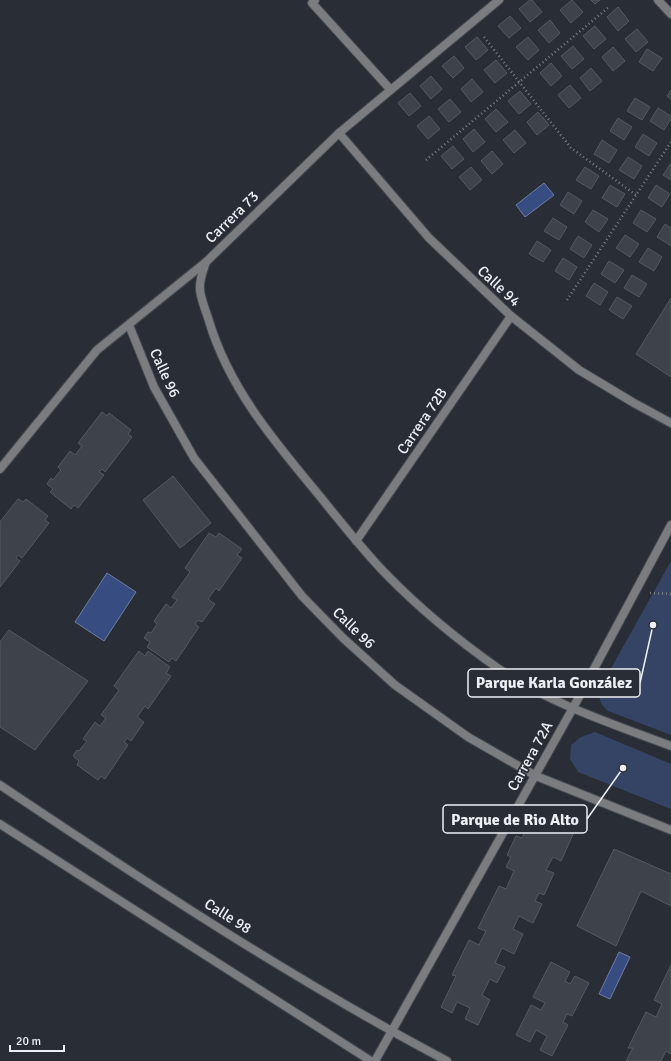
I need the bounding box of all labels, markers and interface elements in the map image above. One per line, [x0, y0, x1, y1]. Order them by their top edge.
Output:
street label: Carrera 73 [202, 187, 262, 247]
street label: Calle 94 [474, 262, 524, 310]
street label: Calle 96 [146, 346, 184, 400]
street label: Carrera 72B [393, 384, 451, 458]
street label: Calle 96 [329, 603, 379, 653]
callout: Parque Karla González [468, 669, 640, 697]
text: Parque Karla González [476, 673, 632, 693]
street label: Carrera 72A [504, 718, 556, 794]
callout: Parque de Rio Alto [443, 805, 587, 833]
text: Parque de Rio Alto [451, 810, 579, 830]
street label: Calle 98 [201, 895, 255, 937]
scale bar [10, 1027, 64, 1053]
text: 20 m [16, 1034, 41, 1049]

